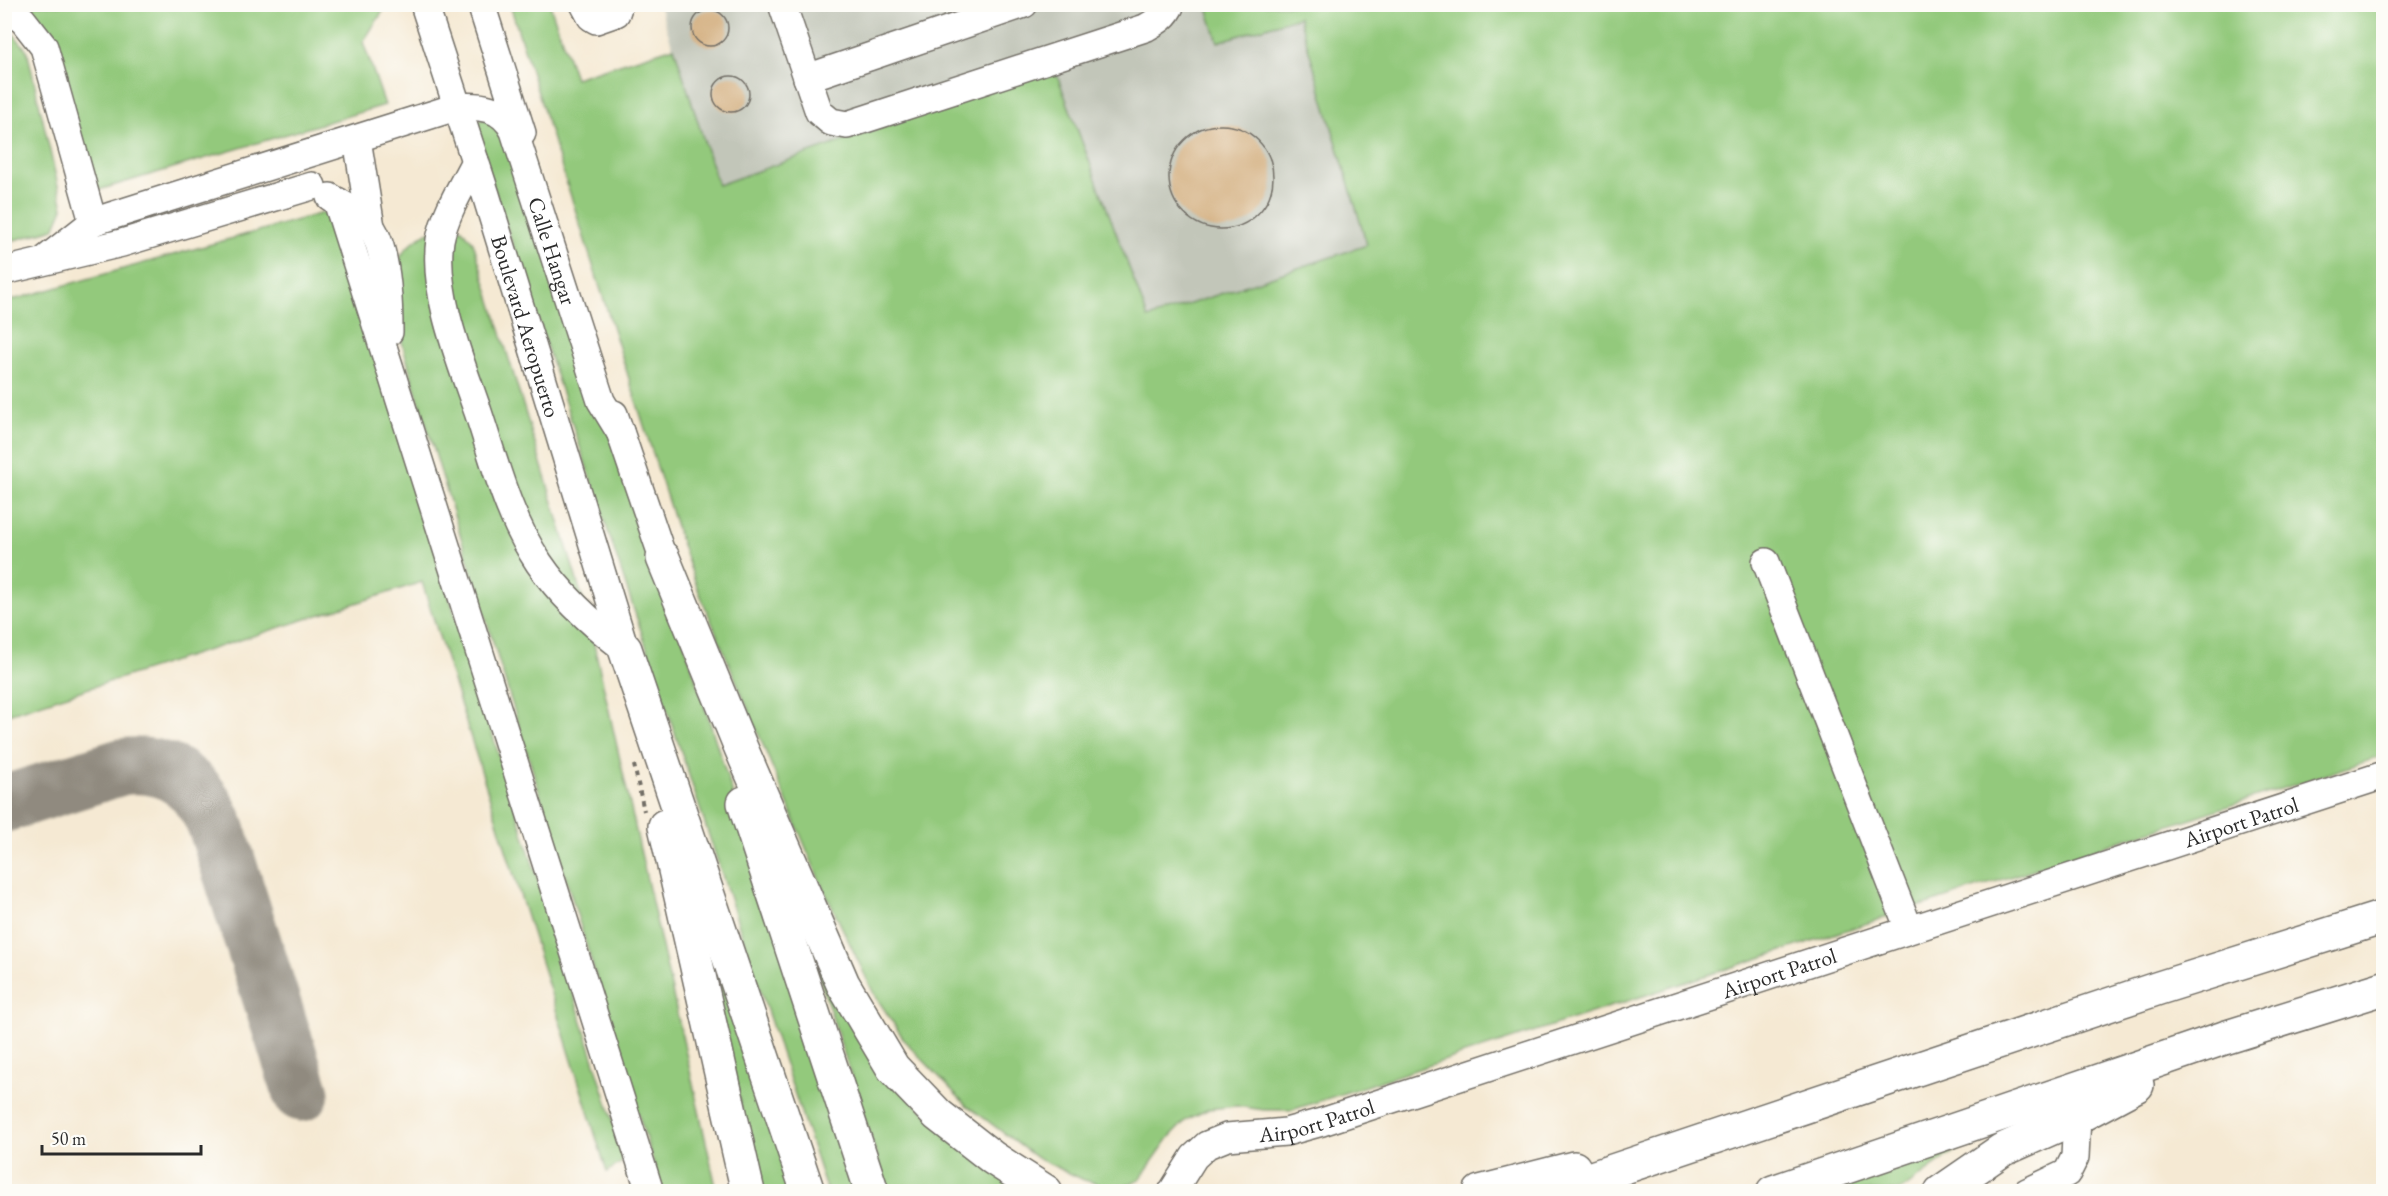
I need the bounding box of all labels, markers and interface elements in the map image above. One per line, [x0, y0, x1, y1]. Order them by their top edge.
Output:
street label: Calle Hangar [521, 193, 583, 309]
street label: Boulevard Aeropuerto [484, 232, 567, 421]
street label: Airport Patrol [2179, 790, 2302, 855]
street label: Airport Patrol [1717, 941, 1840, 1006]
street label: Airport Patrol [1257, 1092, 1378, 1149]
scale bar [42, 1118, 201, 1156]
text: 50 m [51, 1127, 86, 1150]

